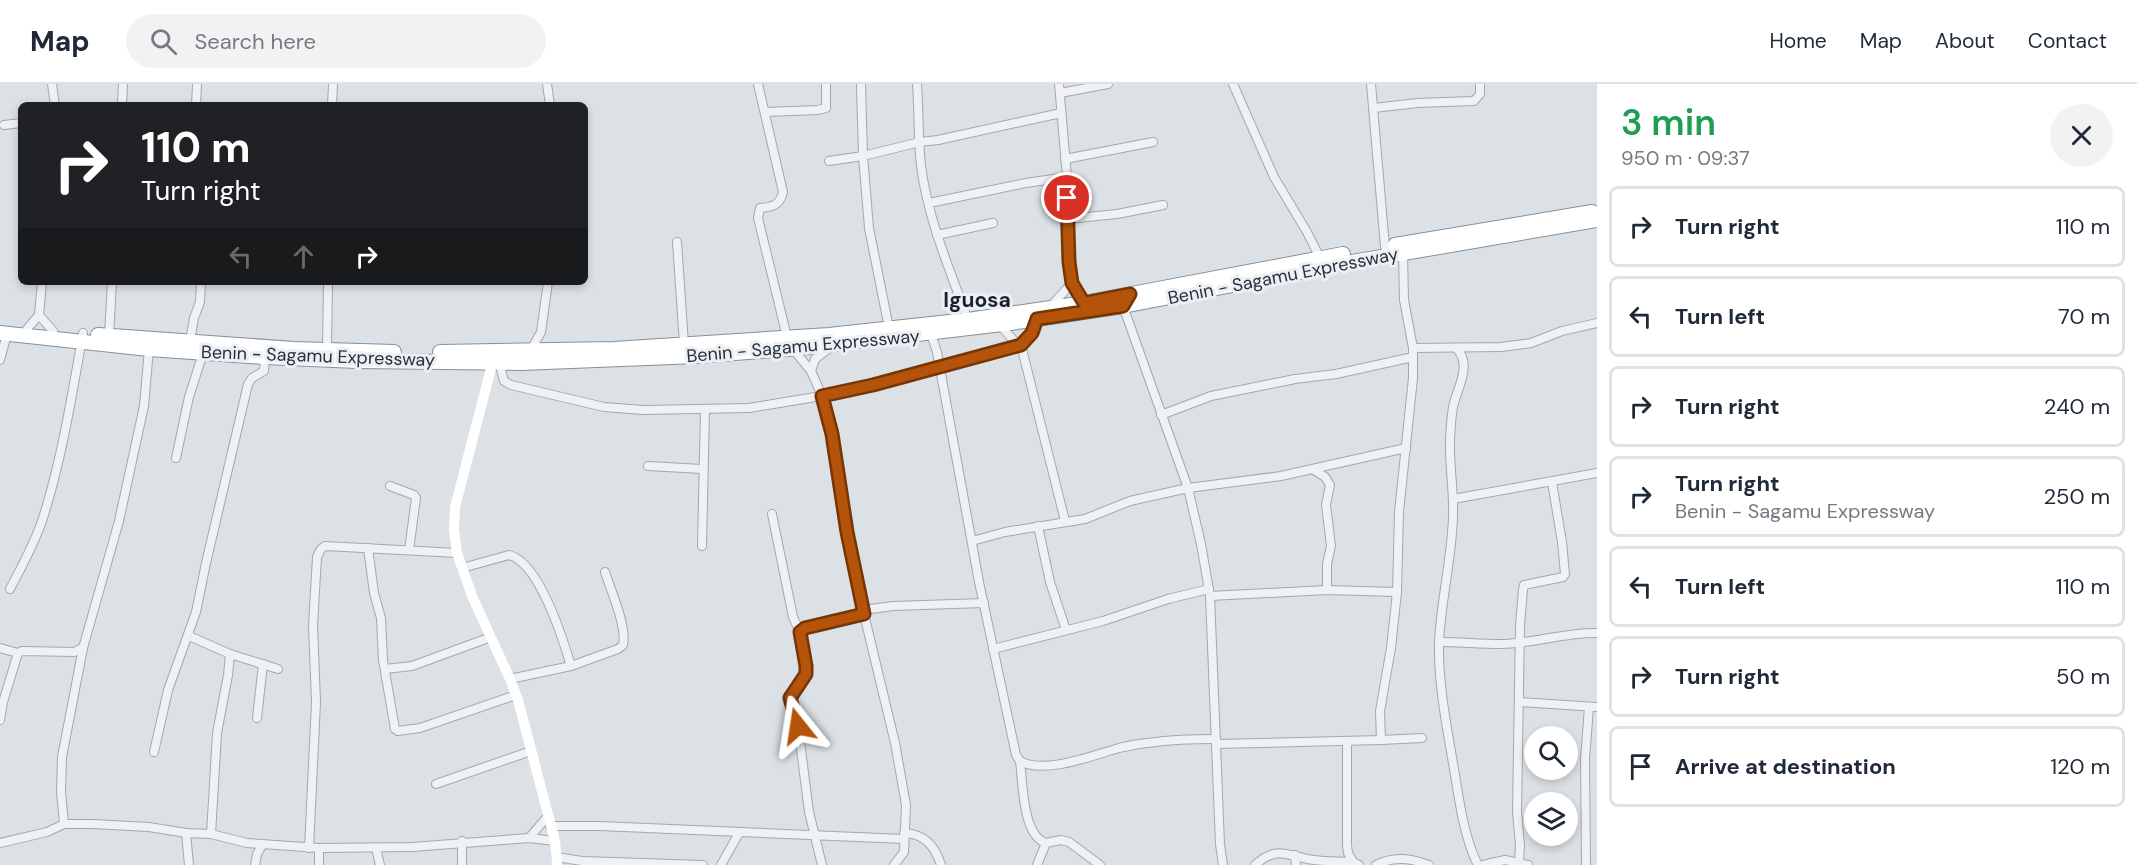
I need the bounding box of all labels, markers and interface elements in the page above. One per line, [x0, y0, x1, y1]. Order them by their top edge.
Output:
search box [126, 14, 546, 68]
text: Map [30, 23, 90, 60]
icon: search [147, 25, 180, 58]
text: Search here [195, 27, 316, 56]
text: Home [1769, 27, 1827, 55]
text: Map [1860, 27, 1902, 55]
text: About [1935, 27, 1995, 55]
text: Contact [2028, 27, 2107, 55]
text: 3 min [1621, 99, 1716, 146]
button: close [2050, 104, 2113, 167]
text: 110 m [141, 120, 251, 175]
icon: right [42, 126, 120, 204]
text: 950 m · 09:37 [1621, 145, 1750, 171]
pin [1041, 172, 1092, 223]
text: Turn right [141, 173, 261, 208]
icon: arrive [1050, 181, 1083, 214]
icon: right [1624, 210, 1657, 243]
text: Turn right [1675, 212, 1780, 241]
text: 110 m [2056, 212, 2110, 241]
icon: left [224, 240, 257, 273]
icon: ahead [287, 240, 320, 273]
icon: right [350, 240, 383, 273]
street label: Benin - Sagamu Expressway [1166, 242, 1400, 310]
district label: Iguosa [943, 286, 1011, 314]
icon: left [1624, 300, 1657, 333]
text: Turn left [1675, 302, 1765, 331]
text: 70 m [2058, 302, 2110, 331]
street label: Benin - Sagamu Expressway [685, 324, 921, 368]
street label: Benin - Sagamu Expressway [201, 340, 435, 372]
icon: right [1624, 390, 1657, 423]
text: Turn right [1675, 392, 1780, 421]
text: 240 m [2044, 392, 2110, 421]
text: Turn right [1675, 469, 1780, 498]
icon: right [1624, 480, 1657, 513]
text: 250 m [2043, 482, 2110, 511]
text: Benin - Sagamu Expressway [1675, 498, 1935, 524]
icon: left [1624, 570, 1657, 603]
text: Turn left [1675, 572, 1765, 601]
text: 110 m [2056, 572, 2110, 601]
icon: right [1624, 660, 1657, 693]
text: Turn right [1675, 662, 1780, 691]
text: 50 m [2056, 662, 2110, 691]
position arrow [766, 694, 830, 758]
map controls [1524, 726, 1578, 846]
button: search [1524, 726, 1578, 780]
icon: arrive [1624, 750, 1657, 783]
text: Arrive at destination [1675, 752, 1896, 781]
text: 120 m [2050, 752, 2110, 781]
button: layers [1524, 792, 1578, 846]

